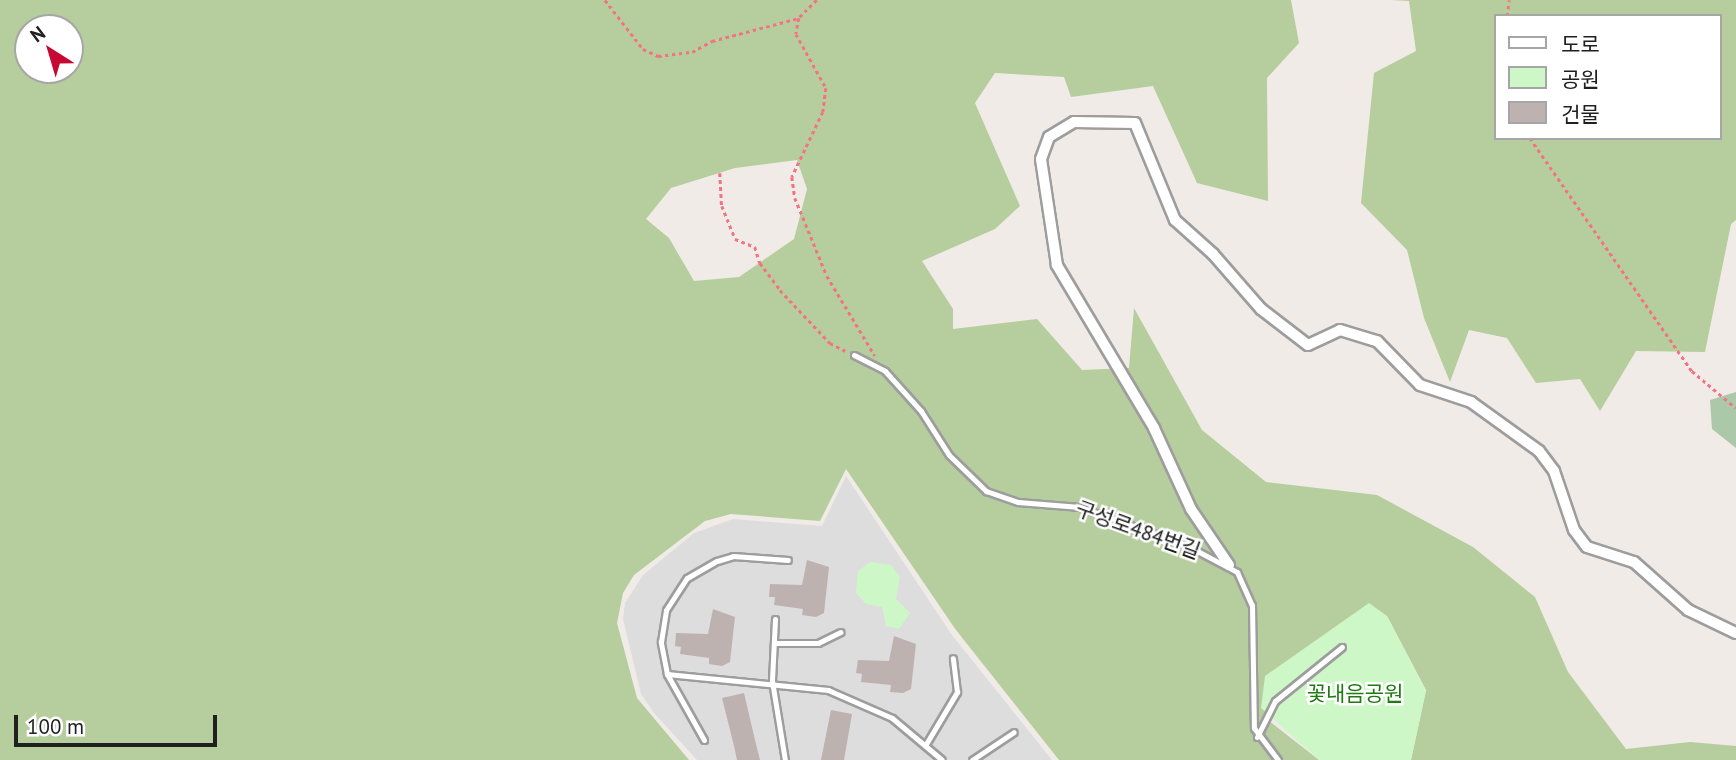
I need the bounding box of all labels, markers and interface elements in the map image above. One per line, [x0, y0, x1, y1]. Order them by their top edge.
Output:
north arrow [14, 14, 84, 84]
legend [1494, 14, 1722, 140]
text: N [25, 20, 50, 47]
text: 도로 [1561, 31, 1600, 58]
text: 공원 [1561, 66, 1600, 93]
text: 건물 [1561, 101, 1600, 128]
street label: 구성로484번길 [1072, 496, 1204, 564]
park label: 꽃내음공원 [1307, 681, 1403, 707]
scale bar [18, 700, 220, 744]
text: 100 m [27, 713, 84, 740]

